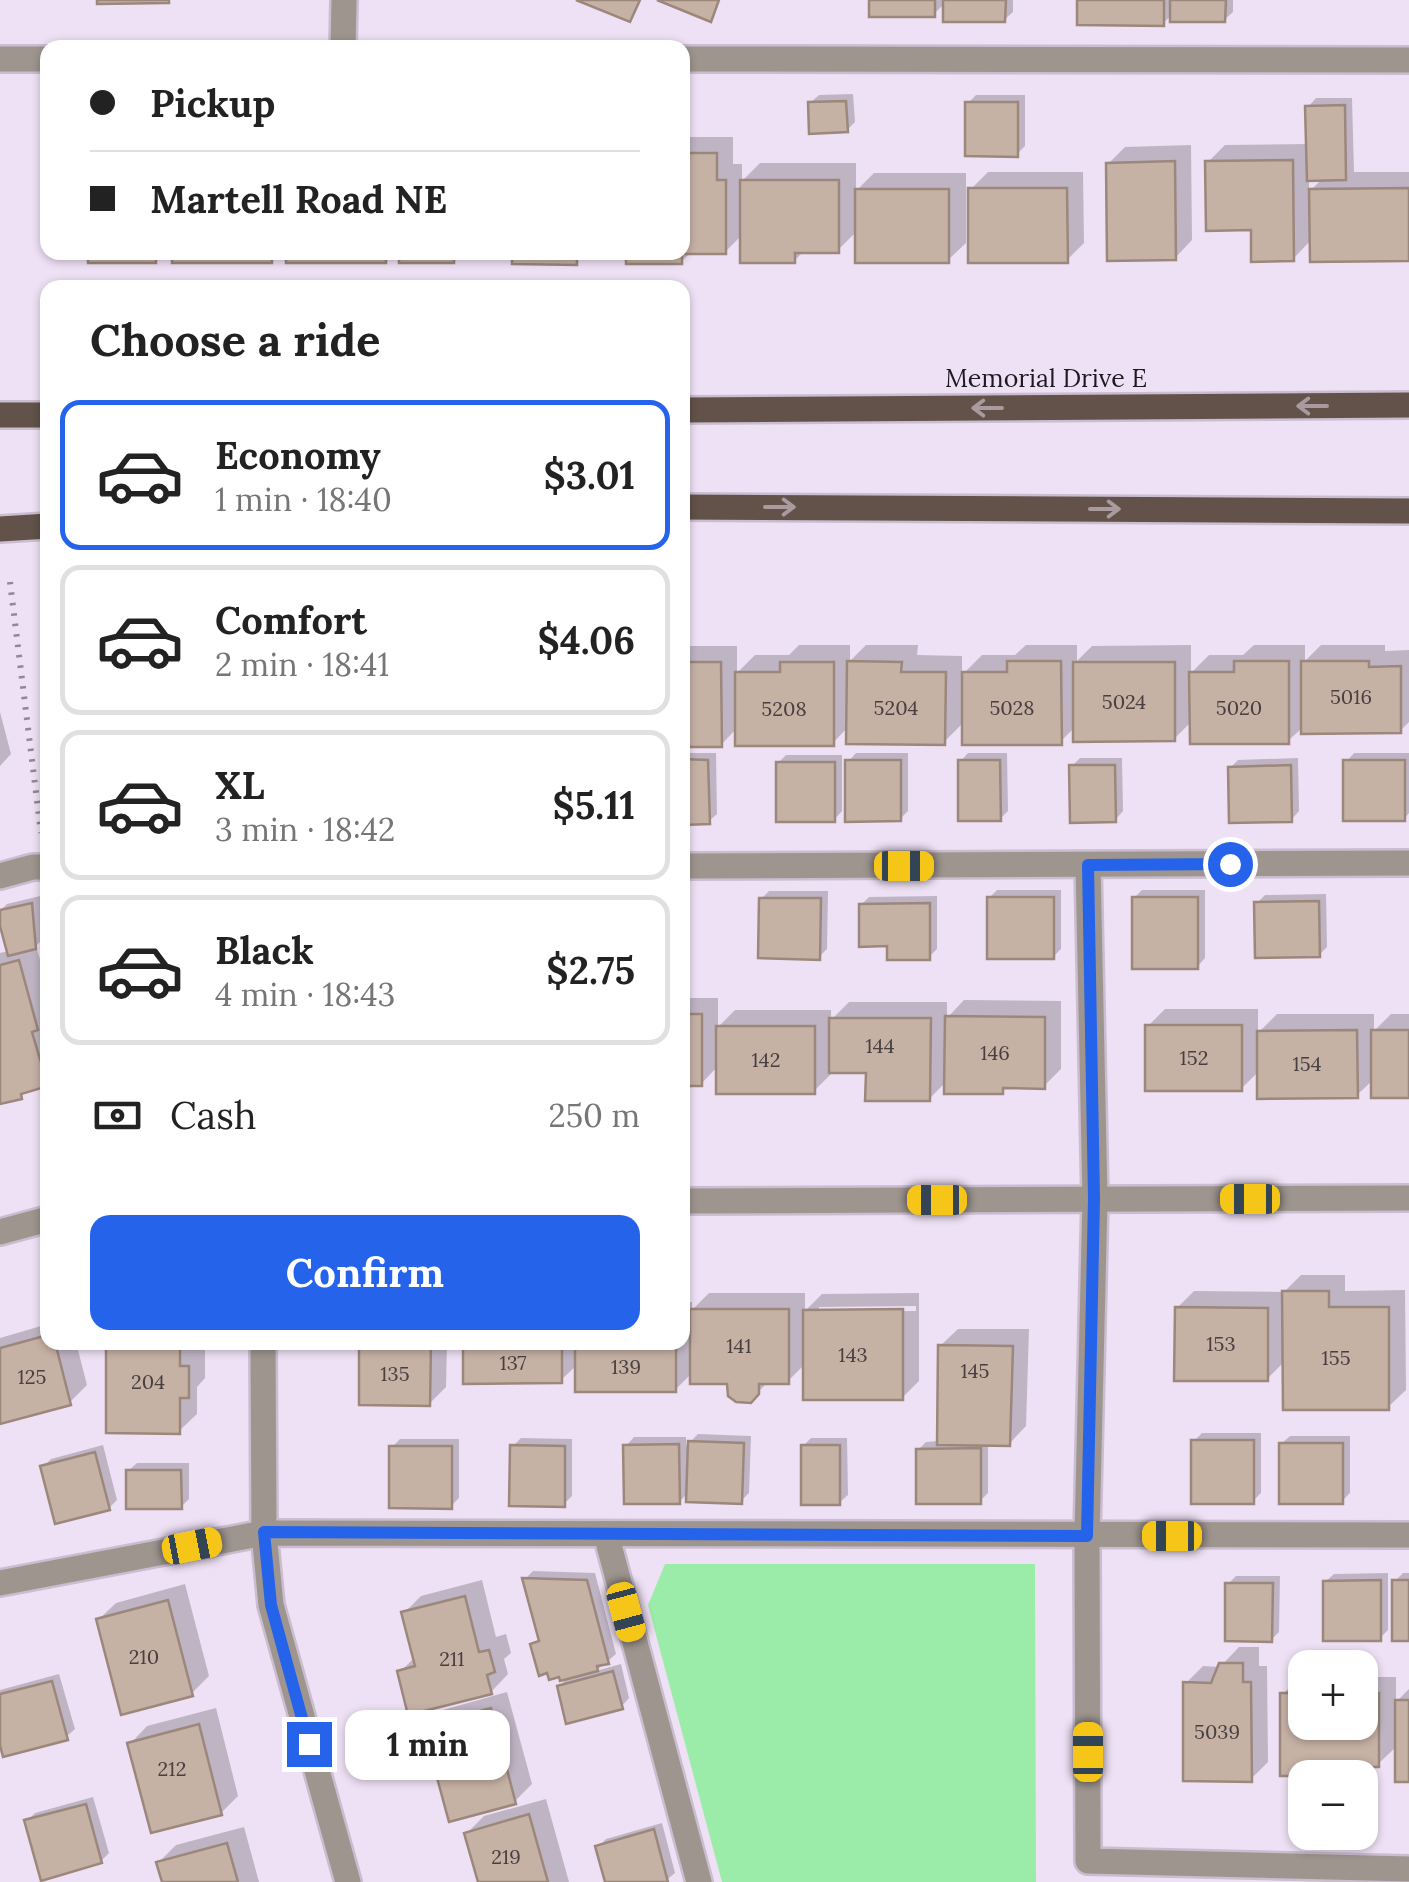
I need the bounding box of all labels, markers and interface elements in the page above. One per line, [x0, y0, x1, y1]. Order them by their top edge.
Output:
text: Pickup [150, 79, 275, 127]
text: Martell Road NE [150, 175, 447, 223]
text: Choose a ride [90, 311, 380, 368]
street label: Memorial Drive E [945, 362, 1147, 394]
one-way arrow [1296, 396, 1328, 416]
one-way arrow [971, 398, 1004, 418]
icon: car [95, 430, 185, 520]
text: Economy [215, 431, 381, 479]
text: $3.01 [543, 451, 635, 499]
text: 1 min · 18:40 [215, 479, 392, 520]
one-way arrow [762, 498, 795, 516]
one-way arrow [1088, 500, 1120, 519]
icon: car [95, 595, 185, 685]
text: Comfort [215, 596, 367, 644]
text: $4.06 [538, 616, 635, 664]
text: 2 min · 18:41 [215, 644, 389, 685]
house number: 5016 [1330, 684, 1372, 709]
house number: 5024 [1102, 689, 1146, 714]
house number: 5204 [874, 695, 919, 720]
house number: 5028 [989, 695, 1035, 720]
house number: 5020 [1216, 695, 1262, 720]
house number: 5208 [761, 696, 807, 721]
icon: car [95, 760, 185, 850]
text: XL [215, 761, 265, 809]
text: $5.11 [552, 781, 635, 829]
text: 3 min · 18:42 [215, 809, 395, 850]
route start [1208, 842, 1253, 887]
car [874, 851, 934, 881]
icon: car [95, 925, 185, 1015]
text: Black [215, 926, 314, 974]
text: $2.75 [546, 946, 635, 994]
text: 4 min · 18:43 [215, 974, 395, 1015]
house number: 144 [866, 1033, 895, 1058]
house number: 146 [980, 1040, 1010, 1065]
house number: 152 [1180, 1045, 1208, 1070]
house number: 142 [752, 1047, 780, 1072]
house number: 154 [1292, 1051, 1322, 1076]
icon: cash [90, 1088, 145, 1143]
text: Cash [170, 1091, 257, 1139]
text: 250 m [548, 1095, 640, 1136]
car [1220, 1184, 1280, 1214]
car [907, 1185, 967, 1215]
button: Confirm [90, 1215, 640, 1330]
house number: 153 [1206, 1331, 1236, 1356]
house number: 141 [726, 1333, 752, 1358]
house number: 143 [838, 1342, 868, 1367]
house number: 155 [1321, 1345, 1351, 1370]
house number: 137 [499, 1350, 527, 1375]
house number: 139 [611, 1354, 641, 1379]
house number: 145 [960, 1358, 990, 1383]
house number: 135 [380, 1361, 410, 1386]
house number: 125 [18, 1364, 46, 1389]
house number: 204 [131, 1369, 165, 1394]
car [1142, 1521, 1202, 1551]
car [160, 1526, 224, 1566]
car [604, 1579, 648, 1645]
house number: 210 [129, 1644, 159, 1669]
house number: 211 [439, 1646, 465, 1671]
map controls [1288, 1650, 1378, 1850]
button: + [1288, 1650, 1378, 1740]
callout: 1 min [344, 1709, 509, 1779]
house number: 5039 [1194, 1719, 1240, 1744]
route end [287, 1722, 332, 1767]
car [1073, 1722, 1103, 1782]
text: 1 min [387, 1724, 468, 1765]
house number: 212 [158, 1756, 186, 1781]
button: − [1288, 1760, 1378, 1850]
house number: 219 [491, 1844, 521, 1869]

